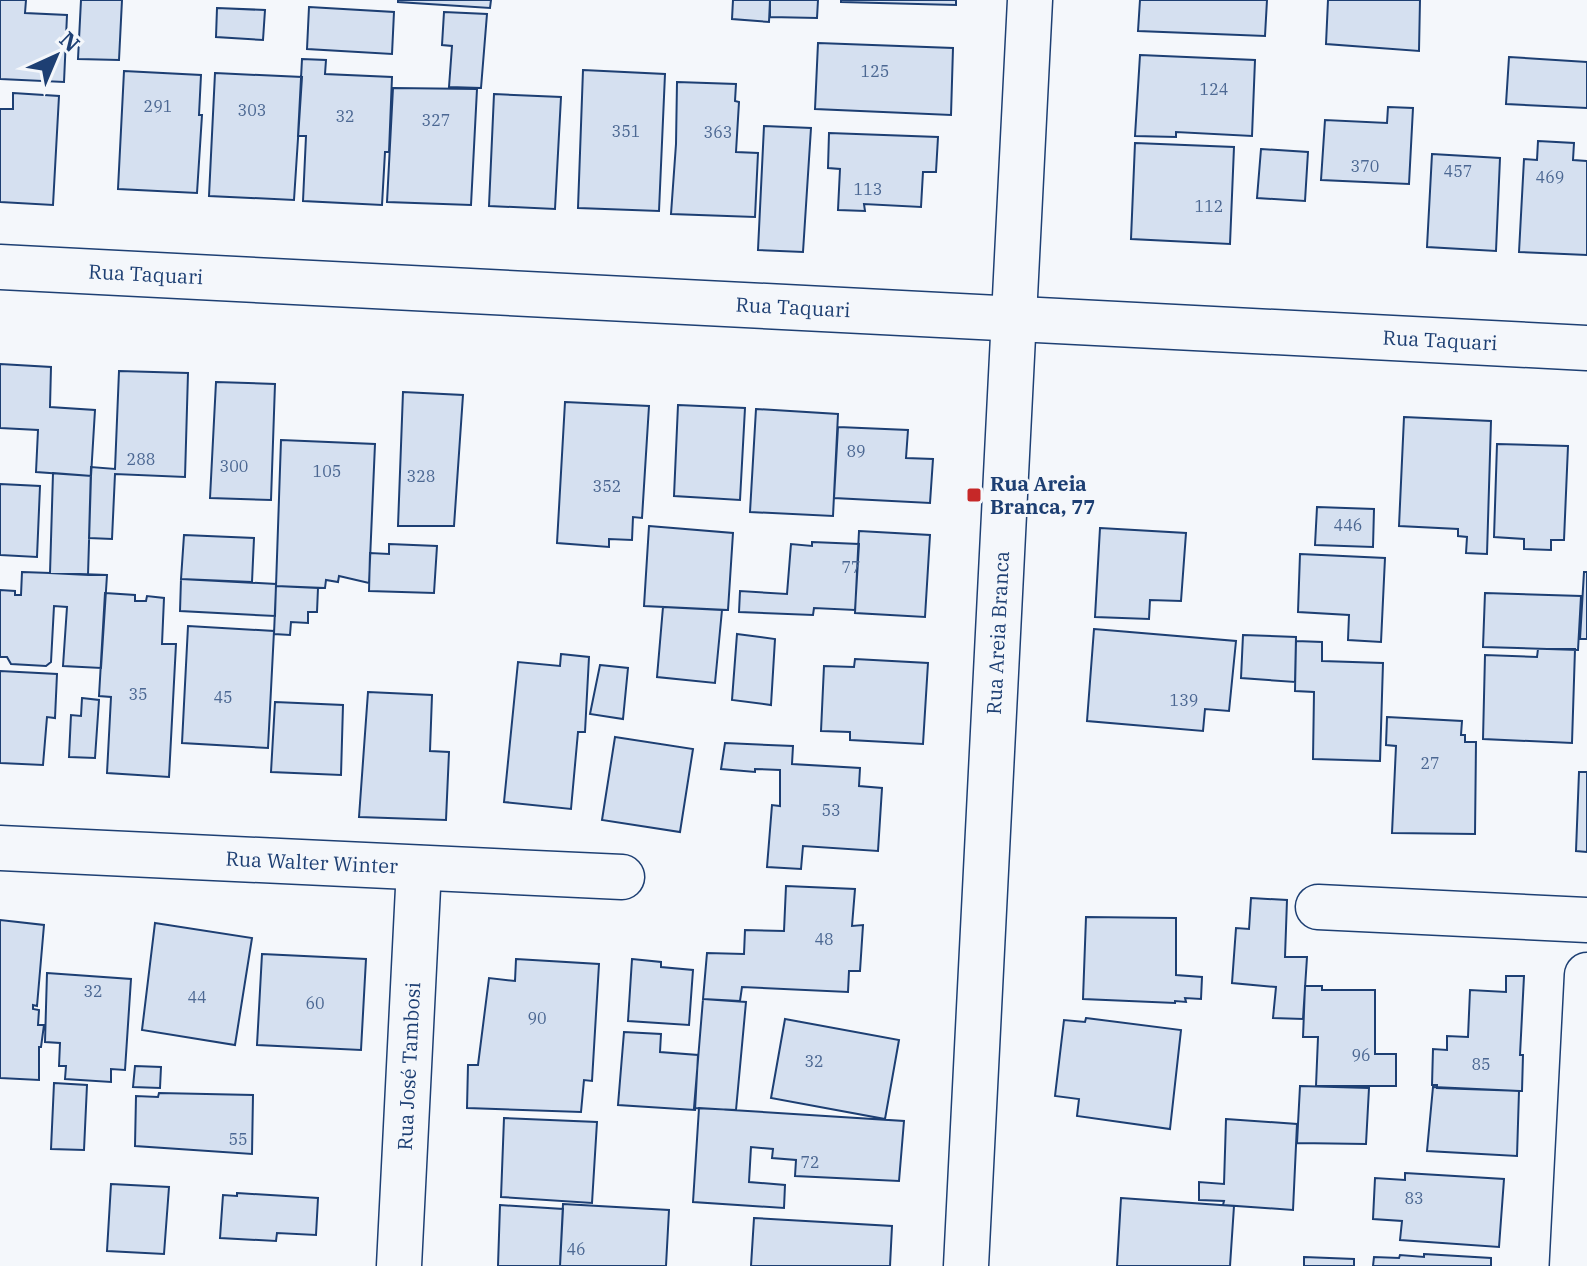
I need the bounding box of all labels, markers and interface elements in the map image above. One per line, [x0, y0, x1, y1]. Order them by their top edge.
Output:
north arrow [16, 16, 96, 96]
text: N [54, 25, 87, 58]
house number: 125 [861, 61, 889, 81]
house number: 124 [1200, 79, 1228, 99]
house number: 291 [144, 96, 172, 116]
house number: 303 [238, 100, 266, 120]
house number: 32 [335, 106, 355, 126]
house number: 327 [422, 110, 450, 130]
house number: 351 [612, 121, 640, 141]
house number: 363 [704, 122, 732, 142]
house number: 370 [1351, 156, 1379, 176]
house number: 457 [1444, 161, 1472, 181]
house number: 469 [1536, 167, 1564, 187]
house number: 113 [854, 179, 882, 199]
house number: 112 [1195, 196, 1223, 216]
street label: Rua Taquari [88, 258, 204, 290]
street label: Rua Taquari [735, 291, 851, 323]
street label: Rua Taquari [1382, 324, 1498, 356]
house number: 89 [846, 441, 866, 461]
house number: 288 [127, 449, 155, 469]
house number: 300 [220, 456, 248, 476]
house number: 105 [313, 461, 341, 481]
house number: 328 [407, 466, 435, 486]
place label: Rua Areia Branca, 77 [990, 470, 1095, 520]
house number: 352 [593, 476, 621, 496]
marker: Rua Areia Branca, 77 [965, 486, 983, 504]
house number: 446 [1334, 515, 1362, 535]
street label: Rua Areia Branca [980, 550, 1015, 715]
house number: 77 [841, 557, 861, 577]
house number: 35 [128, 684, 148, 704]
house number: 45 [213, 687, 233, 707]
house number: 139 [1170, 690, 1198, 710]
house number: 27 [1420, 753, 1440, 773]
house number: 53 [821, 800, 841, 820]
street label: Rua Walter Winter [225, 845, 399, 880]
house number: 48 [814, 929, 834, 949]
house number: 32 [83, 981, 103, 1001]
street label: Rua José Tambosi [391, 981, 426, 1151]
house number: 44 [187, 987, 207, 1007]
house number: 60 [305, 993, 325, 1013]
house number: 90 [527, 1008, 547, 1028]
house number: 96 [1351, 1045, 1371, 1065]
house number: 32 [804, 1051, 824, 1071]
house number: 85 [1471, 1054, 1491, 1074]
house number: 55 [228, 1129, 248, 1149]
house number: 72 [800, 1152, 820, 1172]
house number: 83 [1404, 1188, 1424, 1208]
house number: 46 [566, 1239, 586, 1259]

